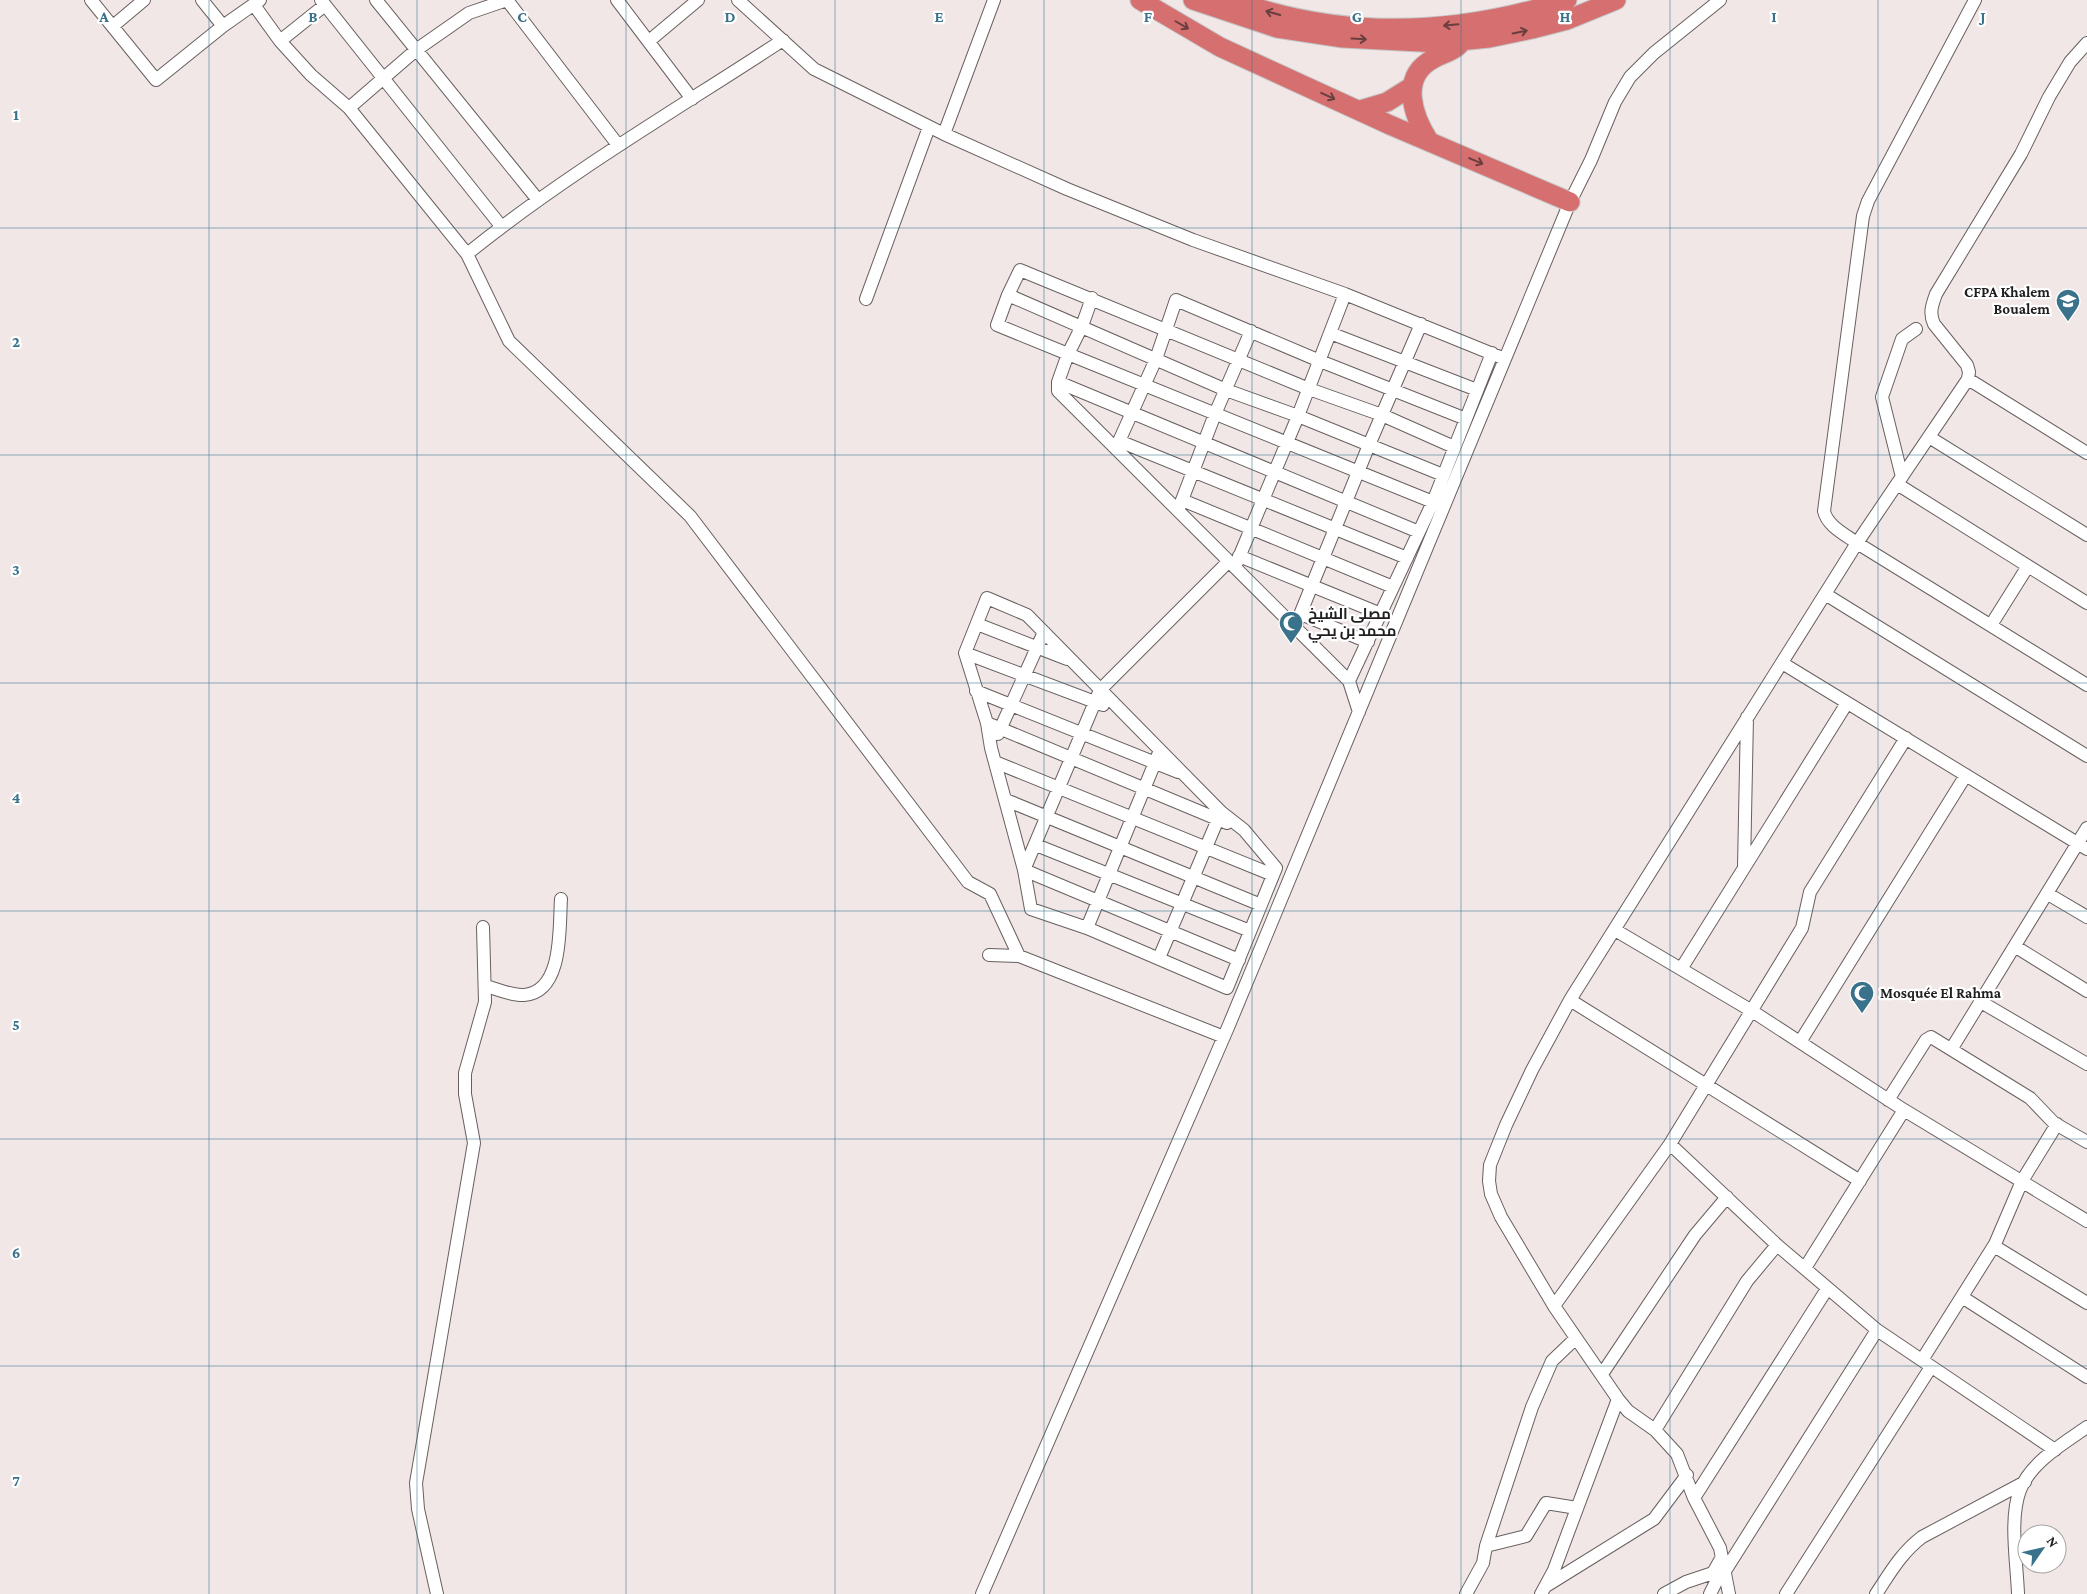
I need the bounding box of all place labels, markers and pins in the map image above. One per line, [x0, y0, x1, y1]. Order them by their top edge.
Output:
place label: CFPA Khalem Boualem [1964, 284, 2050, 317]
school or university icon: CFPA Khalem Boualem [2055, 288, 2081, 322]
place label: مصلى الشيخ محمد بن يحي [1308, 606, 1396, 643]
mosque icon: مصلى الشيخ محمد بن يحي [1278, 610, 1304, 644]
mosque icon: Mosquée El Rahma [1849, 980, 1875, 1014]
place label: Mosquée El Rahma [1880, 985, 2002, 1001]

